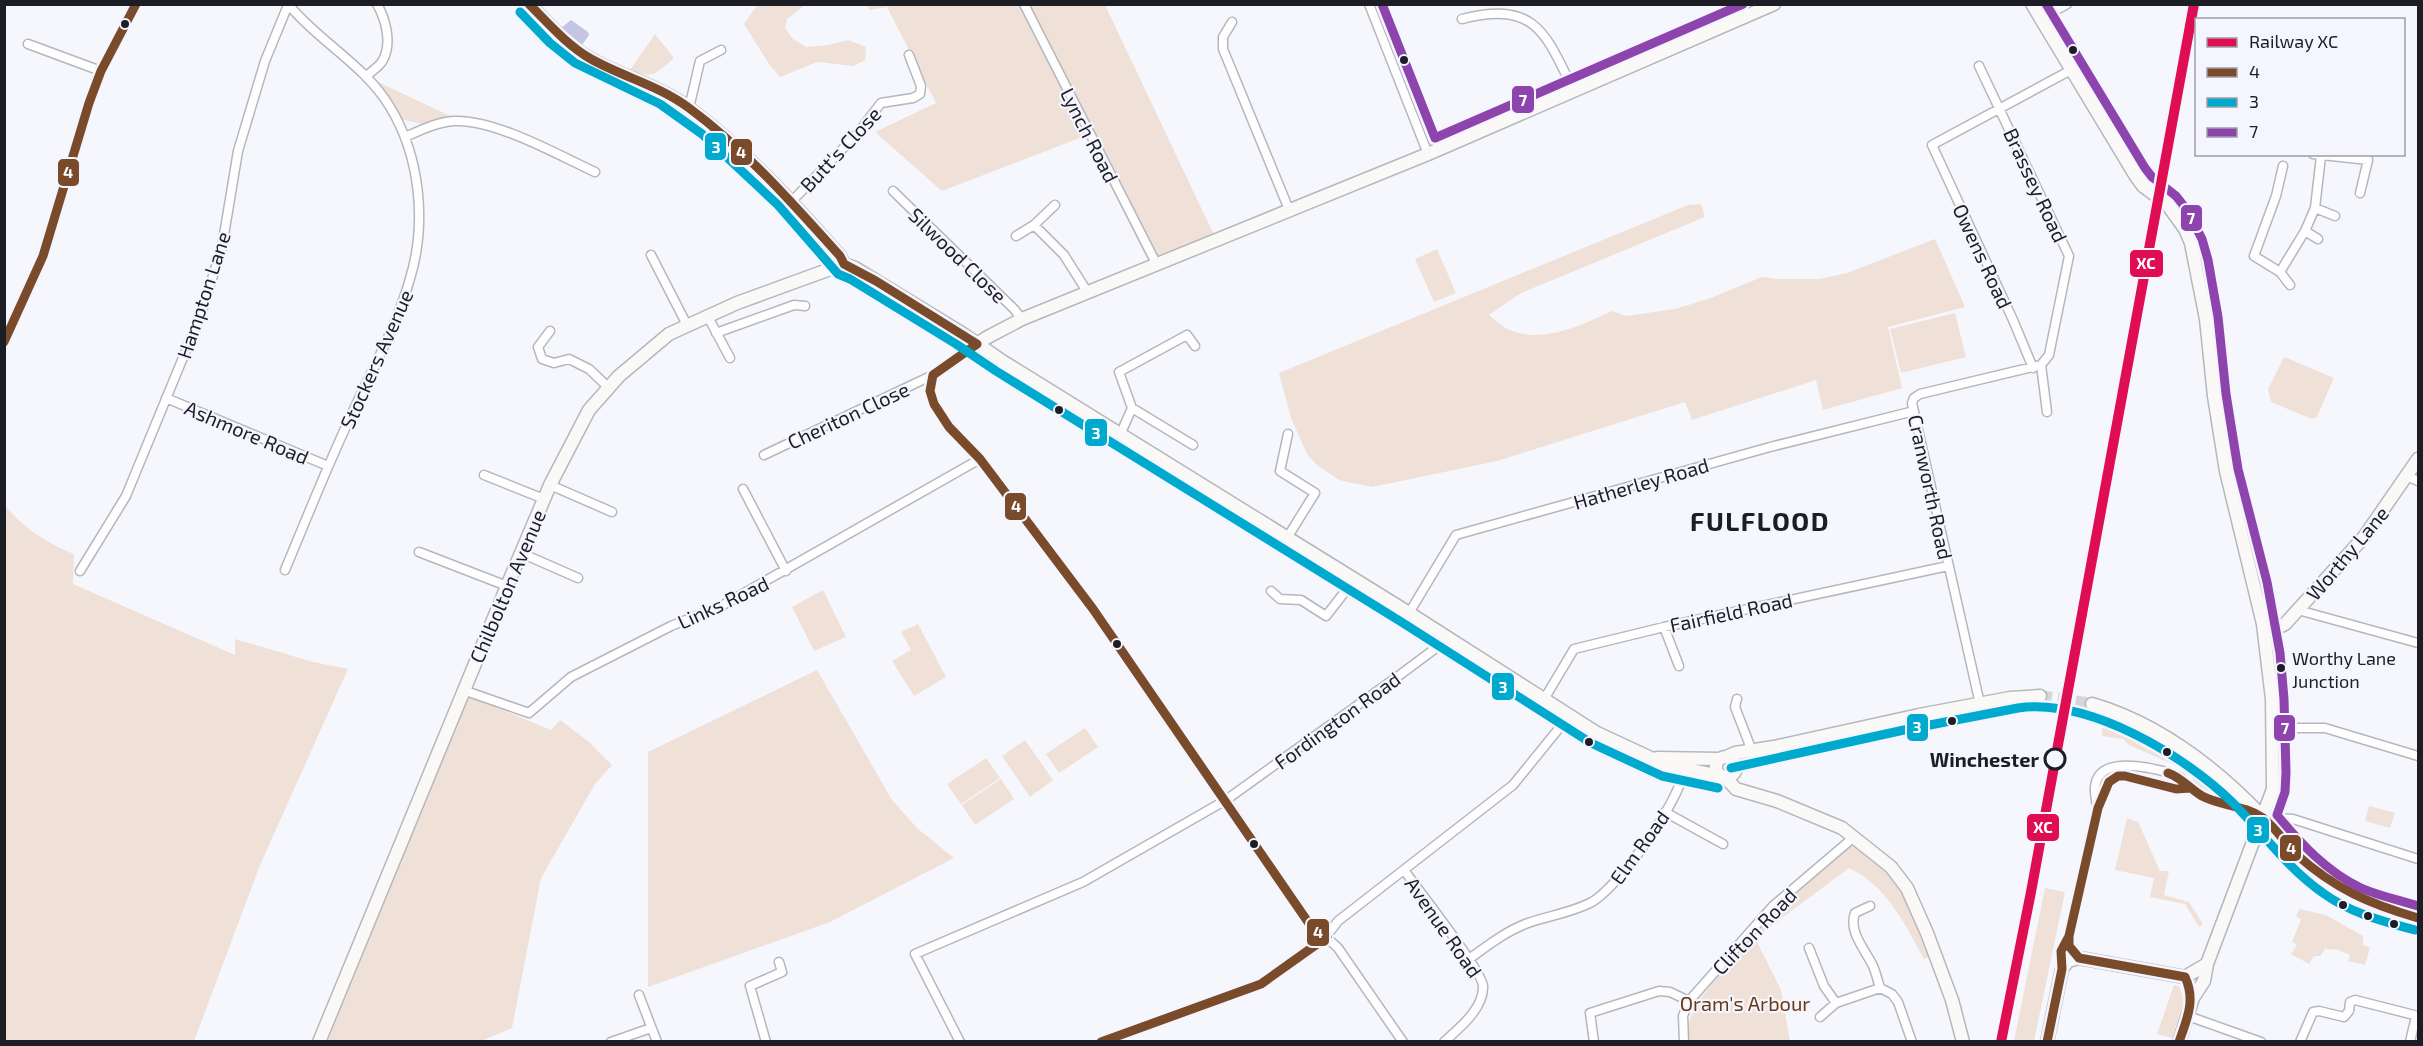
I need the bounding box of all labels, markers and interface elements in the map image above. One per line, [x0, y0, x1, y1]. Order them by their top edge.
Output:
unlabelled marker [119, 18, 131, 30]
legend [2195, 18, 2405, 156]
text: Railway XC [2249, 30, 2338, 52]
unlabelled marker [2067, 44, 2079, 56]
unlabelled marker [1398, 54, 1410, 66]
text: 4 [2249, 60, 2260, 82]
street label: Lynch Road [1056, 84, 1124, 186]
line badge: 7 [1511, 85, 1535, 114]
text: 7 [1519, 90, 1528, 109]
text: 3 [2249, 90, 2259, 112]
street label: Butt's Close [795, 102, 885, 196]
text: 7 [2249, 120, 2258, 142]
street label: Brassey Road [1999, 124, 2073, 246]
line badge: 3 [704, 132, 727, 161]
text: 3 [711, 137, 721, 156]
line badge: 4 [730, 138, 753, 166]
text: 4 [736, 142, 746, 161]
line badge: 4 [57, 158, 80, 187]
text: 4 [63, 162, 73, 181]
street label: Owens Road [1948, 200, 2018, 312]
street label: Silwood Close [904, 202, 1012, 308]
line badge: 7 [2180, 204, 2203, 232]
text: 7 [2187, 208, 2196, 227]
street label: Hampton Lane [171, 228, 235, 362]
line badge: XC [2129, 249, 2164, 278]
text: XC [2136, 253, 2156, 272]
street label: Stockers Avenue [335, 286, 417, 432]
street label: Cheriton Close [783, 376, 913, 454]
street label: Ashmore Road [182, 395, 312, 469]
unlabelled marker [1053, 404, 1065, 416]
street label: Cranworth Road [1904, 412, 1958, 562]
line badge: 3 [1084, 418, 1108, 447]
text: 3 [1091, 423, 1101, 442]
street label: Hatherley Road [1571, 452, 1711, 514]
line badge: 4 [1004, 492, 1027, 521]
text: 4 [1011, 496, 1021, 515]
street label: Worthy Lane [2301, 501, 2393, 605]
district label: FULFLOOD [1690, 505, 1830, 536]
street label: Chilbolton Avenue [464, 506, 550, 666]
street label: Links Road [674, 570, 772, 634]
street label: Fairfield Road [1667, 587, 1795, 637]
unlabelled marker [1111, 638, 1123, 650]
place label: Worthy Lane Junction [2292, 647, 2396, 692]
marker: Worthy Lane Junction [2275, 662, 2287, 674]
street label: Fordington Road [1269, 666, 1405, 774]
line badge: 3 [1491, 672, 1515, 701]
text: 3 [1498, 677, 1508, 696]
line badge: 3 [1906, 713, 1929, 742]
line badge: 7 [2273, 714, 2296, 742]
unlabelled marker [1946, 715, 1958, 727]
text: 3 [1912, 717, 1922, 736]
text: 7 [2281, 718, 2290, 737]
unlabelled marker [1583, 736, 1595, 748]
unlabelled marker [2161, 746, 2173, 758]
place label: Winchester [1930, 747, 2039, 771]
marker: Winchester [2044, 748, 2066, 770]
street label: Elm Road [1604, 805, 1674, 889]
line badge: XC [2026, 813, 2060, 842]
line badge: 3 [2246, 816, 2270, 844]
text: XC [2033, 817, 2053, 836]
text: 3 [2253, 820, 2263, 839]
line badge: 4 [2279, 834, 2302, 862]
unlabelled marker [1248, 838, 1260, 850]
text: 4 [2286, 838, 2296, 857]
street label: Avenue Road [1400, 872, 1488, 982]
street label: Clifton Road [1707, 883, 1801, 979]
unlabelled marker [2337, 899, 2349, 911]
unlabelled marker [2362, 910, 2374, 922]
line badge: 4 [1306, 918, 1330, 947]
unlabelled marker [2388, 918, 2400, 930]
text: 4 [1313, 922, 1323, 941]
park label: Oram's Arbour [1680, 991, 1810, 1015]

